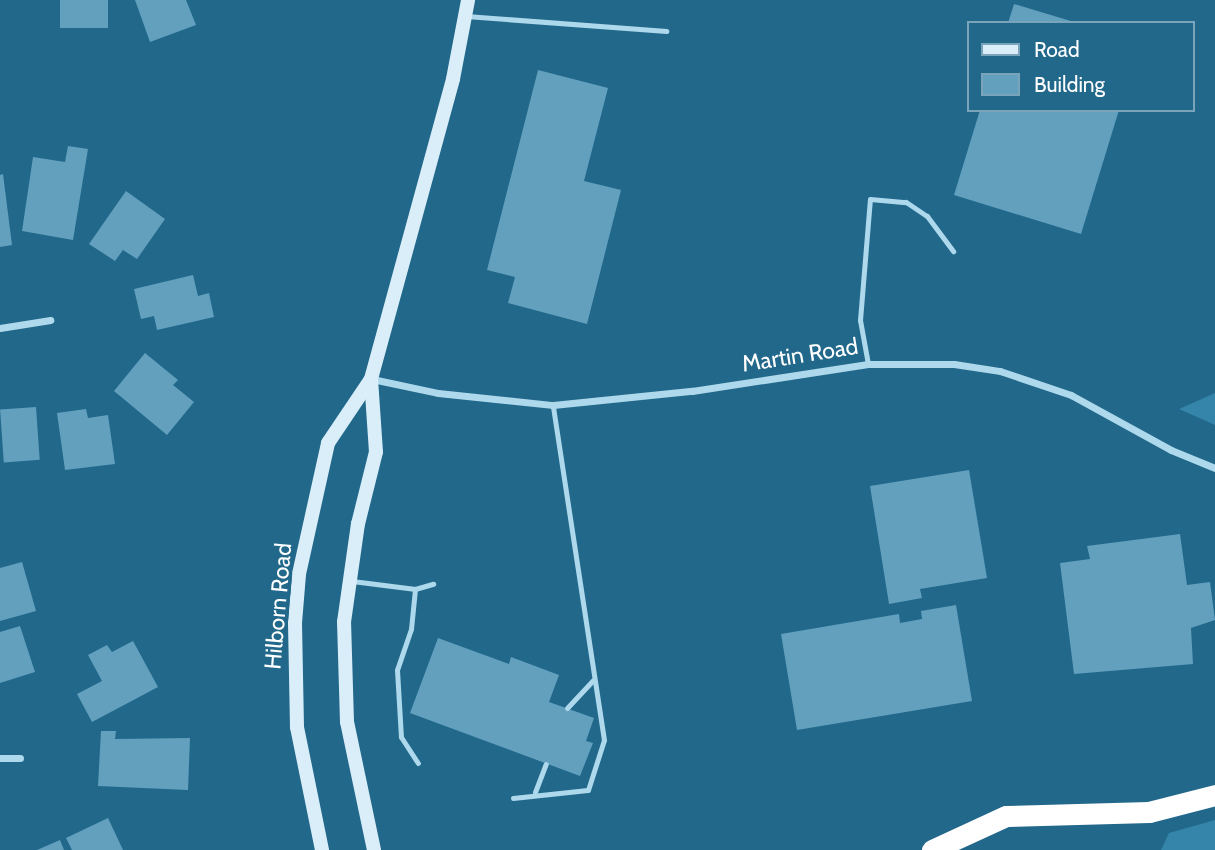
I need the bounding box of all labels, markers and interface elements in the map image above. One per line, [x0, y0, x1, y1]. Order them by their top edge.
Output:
legend [967, 21, 1194, 112]
text: Road [1034, 37, 1080, 62]
text: Building [1034, 72, 1105, 97]
street label: Martin Road [740, 332, 860, 378]
street label: Hilborn Road [259, 542, 297, 670]

